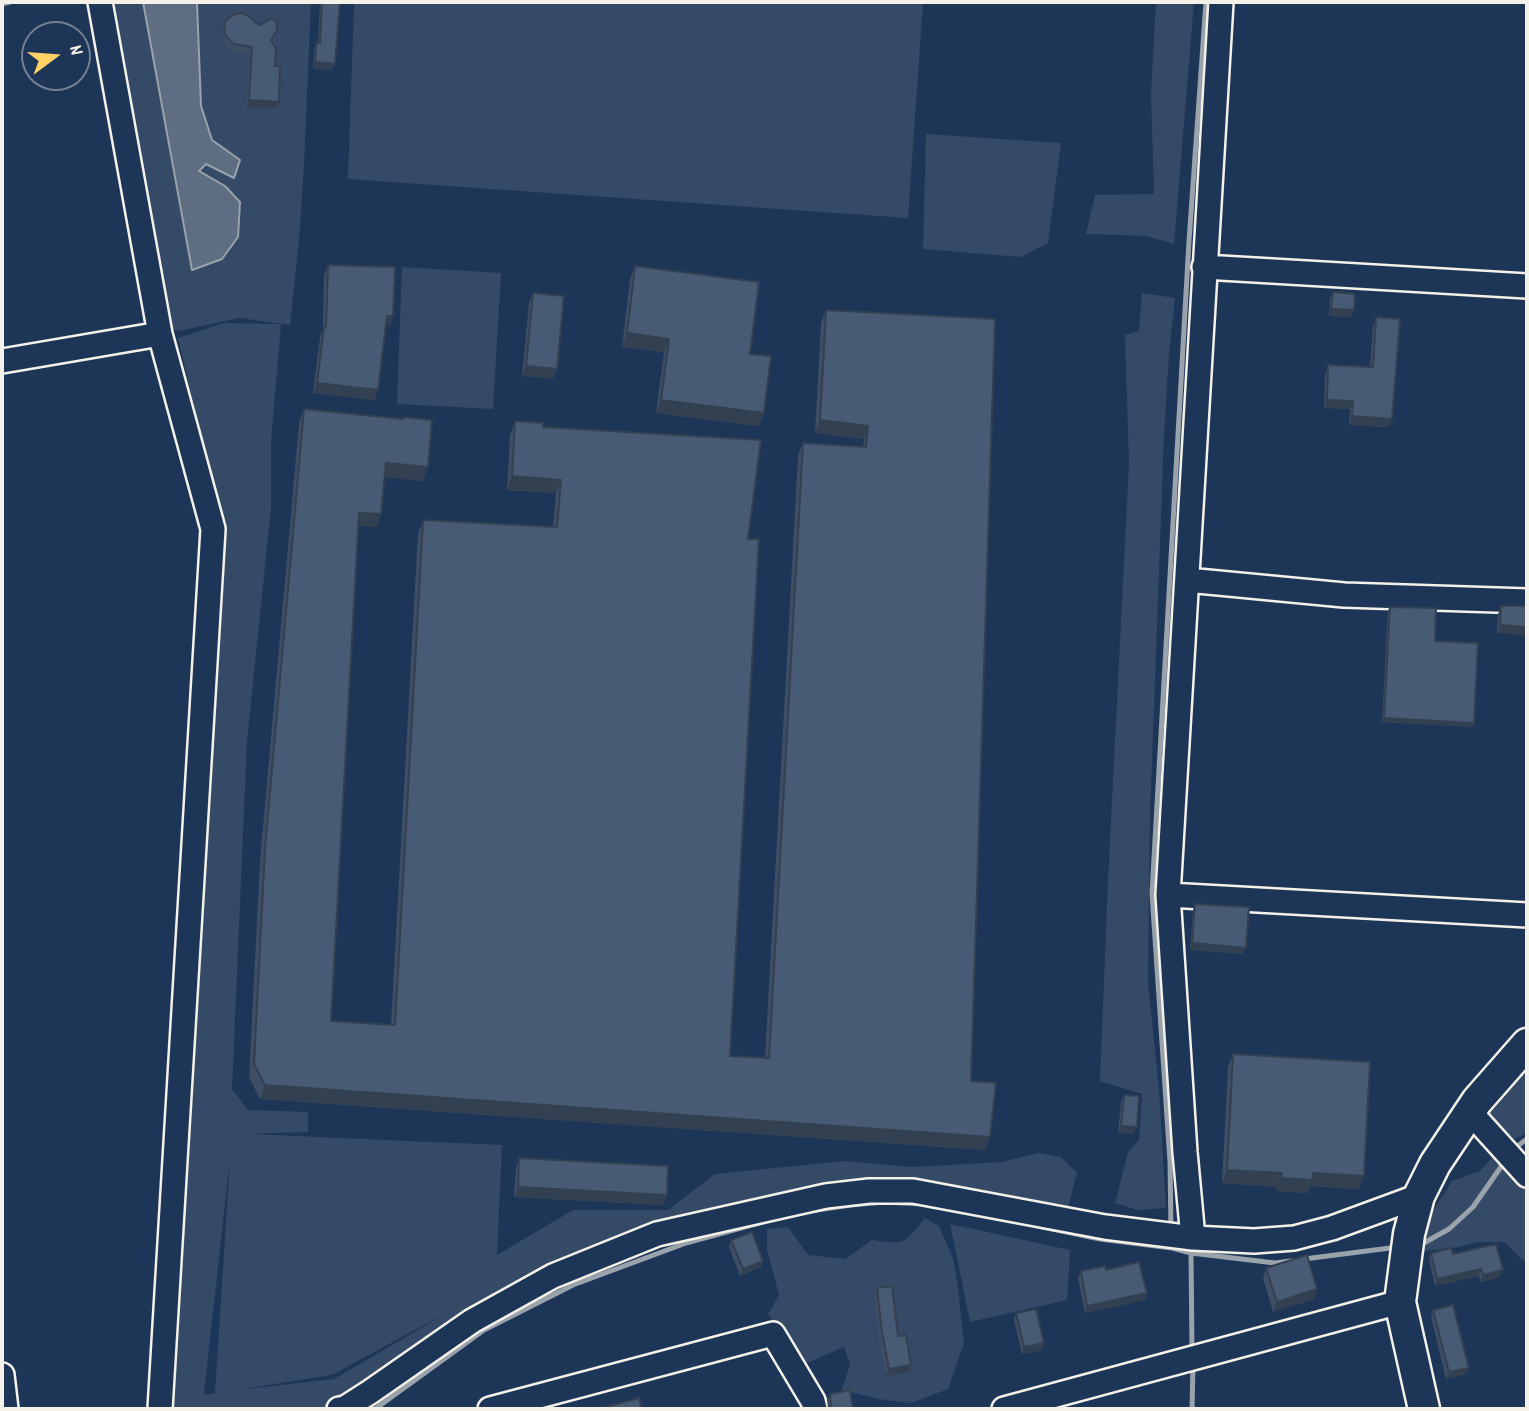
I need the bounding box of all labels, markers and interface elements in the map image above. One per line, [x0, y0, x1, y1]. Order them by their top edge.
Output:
north arrow [21, 21, 91, 91]
text: N [60, 42, 89, 59]

